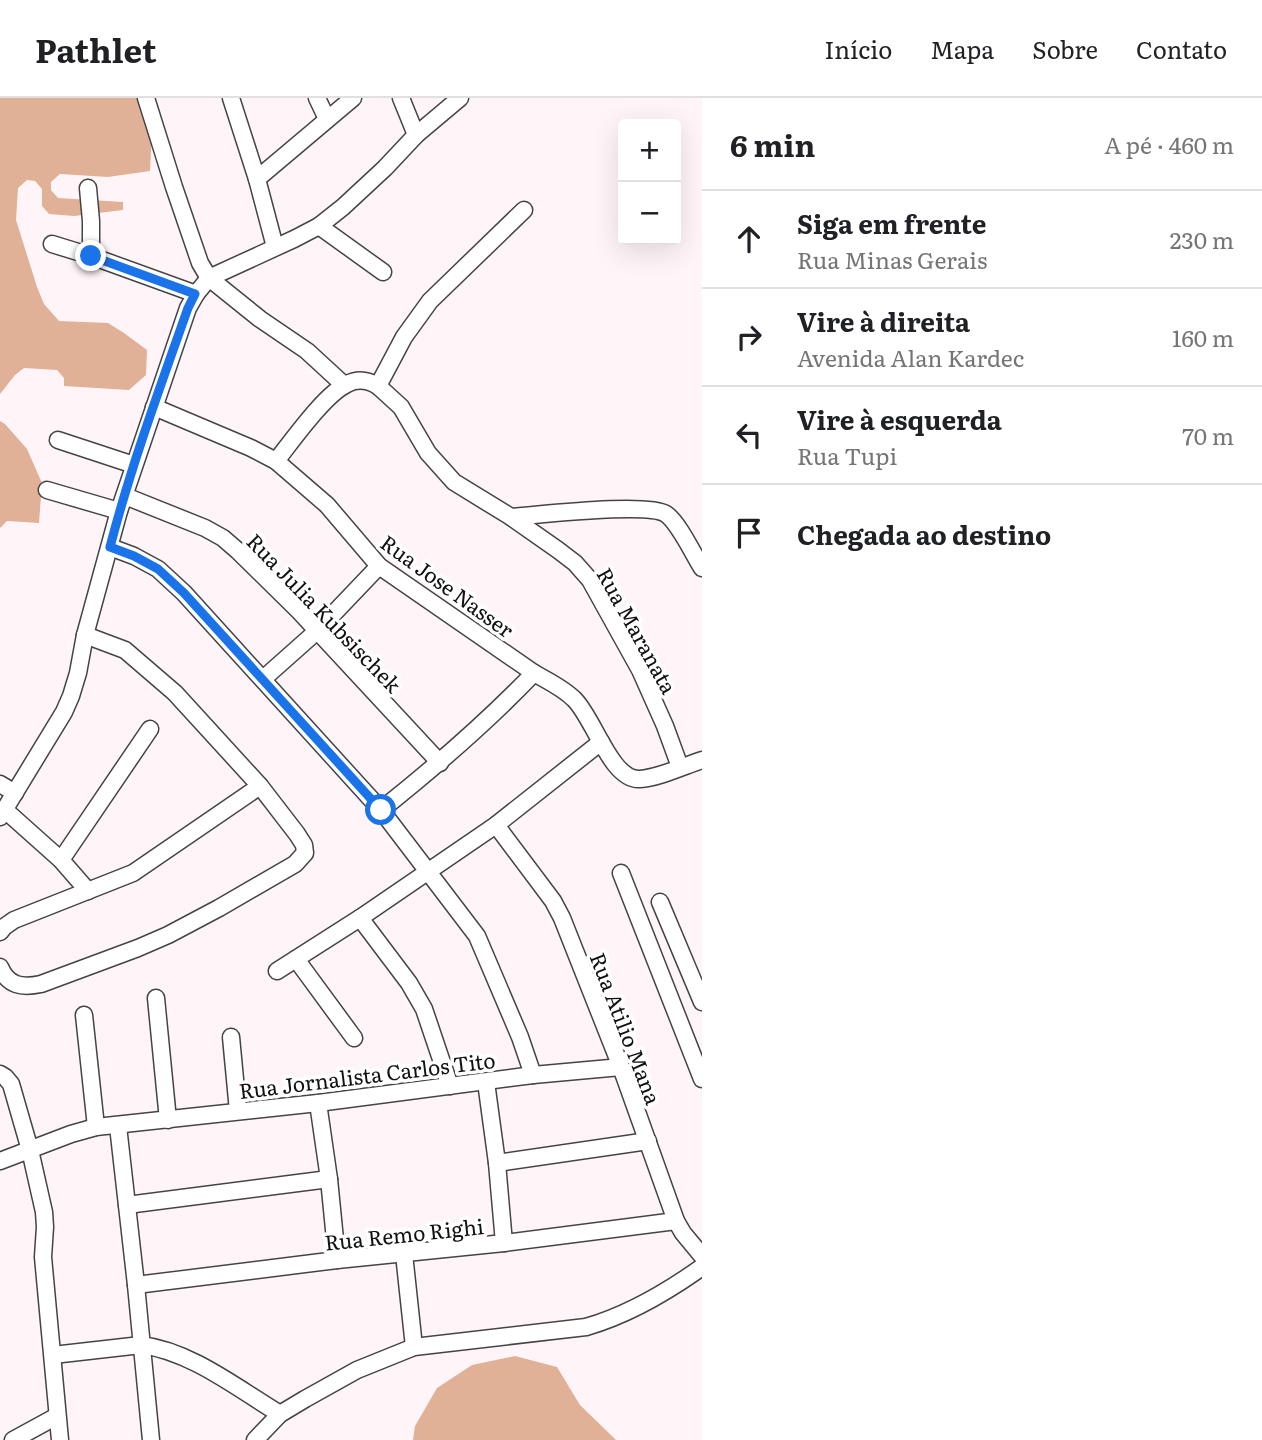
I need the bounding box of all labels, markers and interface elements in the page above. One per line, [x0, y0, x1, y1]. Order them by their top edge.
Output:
text: Pathlet [35, 24, 156, 73]
text: Início [825, 31, 892, 66]
text: Mapa [930, 31, 994, 66]
text: Sobre [1032, 31, 1098, 66]
text: Contato [1136, 31, 1227, 66]
map controls [618, 119, 681, 245]
button: + [618, 119, 681, 182]
text: 6 min [730, 122, 815, 166]
text: A pé · 460 m [1104, 127, 1234, 161]
button: − [618, 182, 681, 245]
text: Siga em frente [797, 203, 986, 242]
icon: ahead [730, 220, 768, 258]
text: 230 m [1170, 222, 1234, 256]
route end [75, 240, 106, 271]
text: Rua Minas Gerais [797, 242, 987, 276]
text: Vire à direita [797, 301, 970, 340]
icon: right [730, 318, 768, 356]
text: 160 m [1172, 320, 1234, 354]
text: Avenida Alan Kardec [797, 340, 1024, 374]
text: Vire à esquerda [797, 399, 1002, 438]
icon: left [730, 416, 768, 454]
text: 70 m [1182, 418, 1234, 452]
text: Rua Tupi [797, 438, 897, 472]
icon: arrive [730, 514, 768, 552]
text: Chegada ao destino [797, 514, 1051, 553]
street label: Rua Julia Kubsischek [241, 525, 409, 699]
street label: Rua Jose Nasser [375, 526, 521, 644]
street label: Rua Maranata [590, 561, 686, 699]
route start [365, 794, 396, 825]
street label: Rua Atilio Mana [584, 947, 670, 1109]
street label: Rua Jornalista Carlos Tito [237, 1043, 497, 1105]
street label: Rua Remo Righi [323, 1209, 485, 1257]

